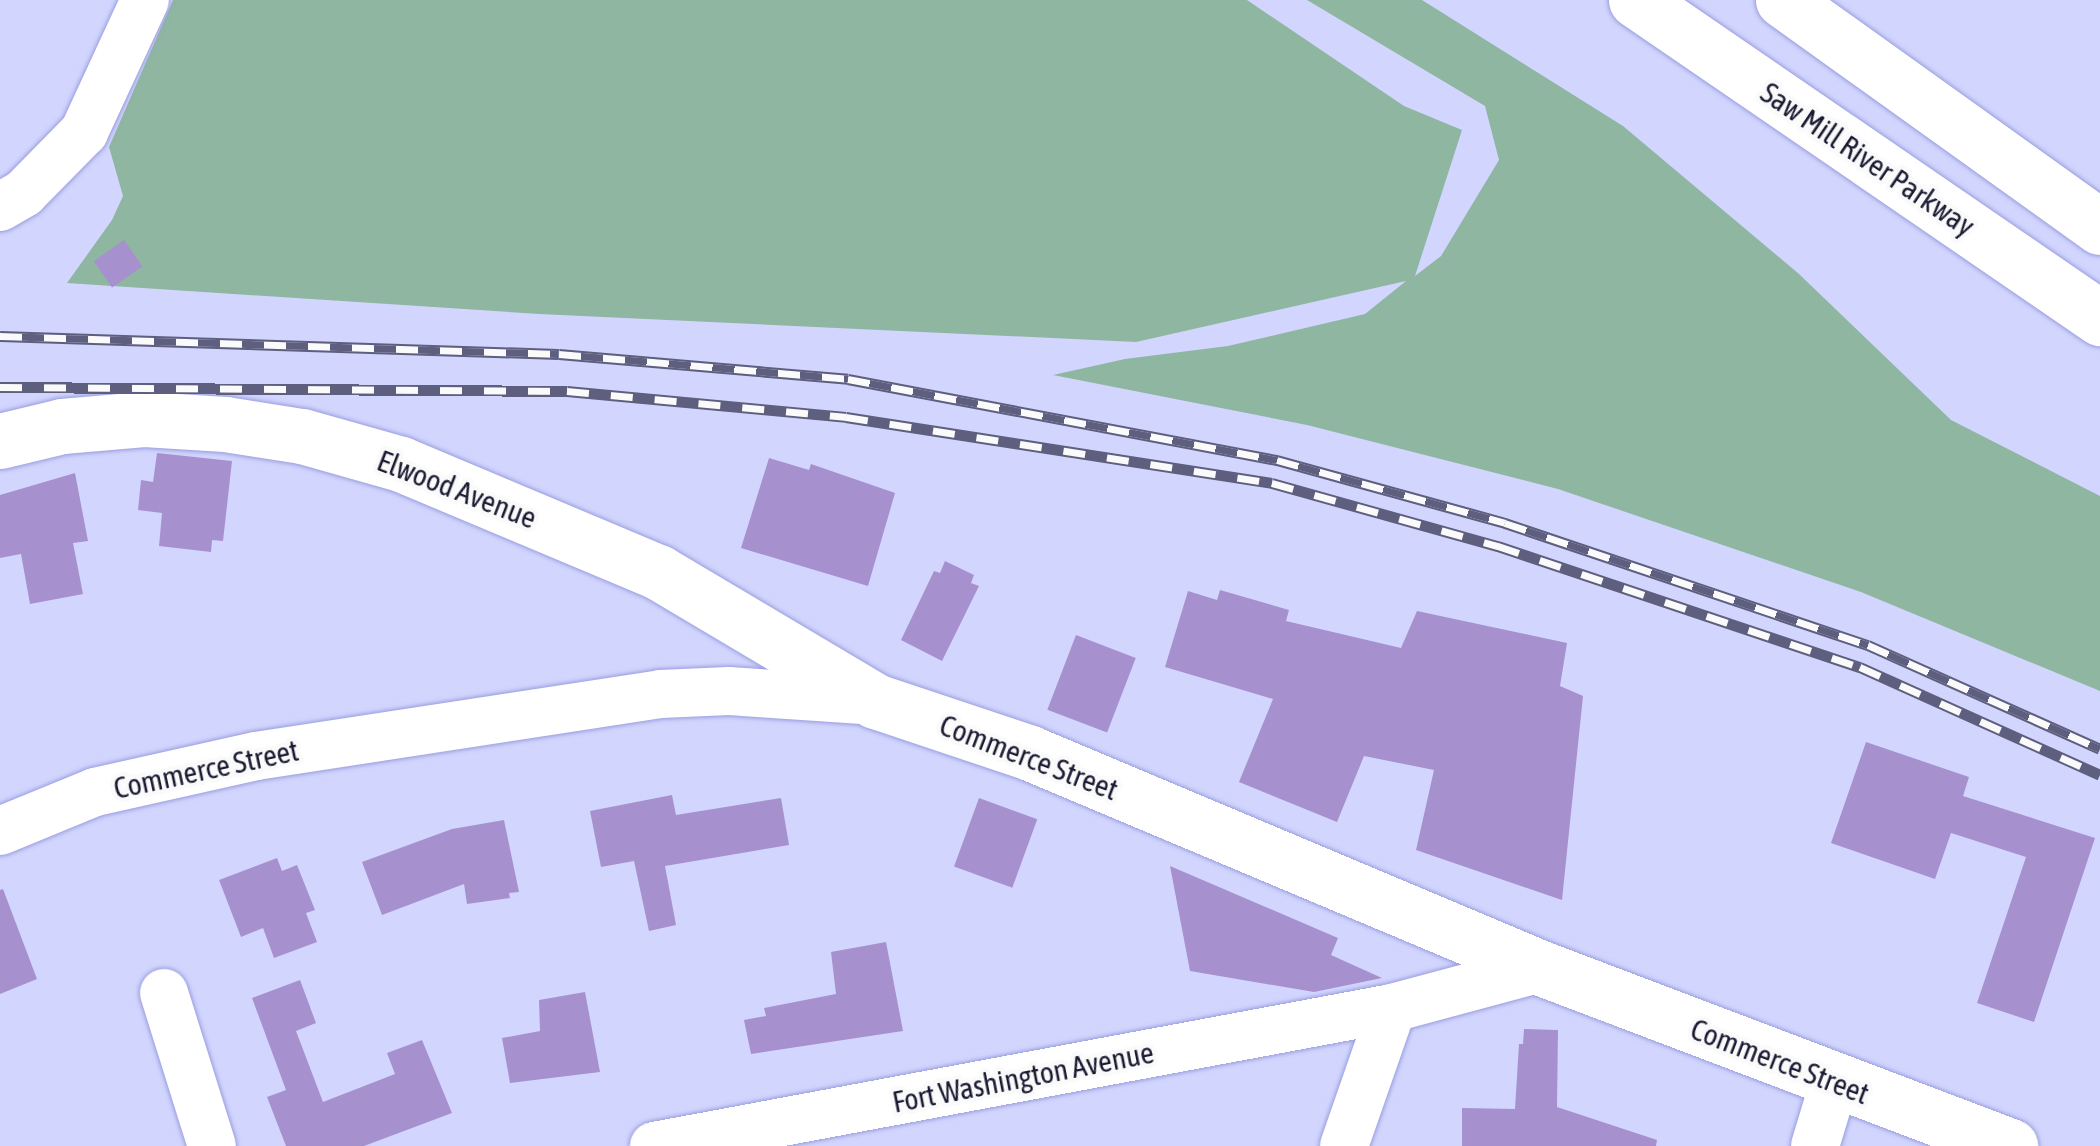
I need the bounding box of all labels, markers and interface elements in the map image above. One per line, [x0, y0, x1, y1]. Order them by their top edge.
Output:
street label: Saw Mill River Parkway [1754, 74, 1982, 244]
street label: Elwood Avenue [372, 442, 542, 536]
street label: Commerce Street [935, 707, 1123, 807]
street label: Commerce Street [110, 732, 302, 806]
street label: Commerce Street [1686, 1011, 1874, 1111]
street label: Fort Washington Avenue [889, 1034, 1157, 1120]

